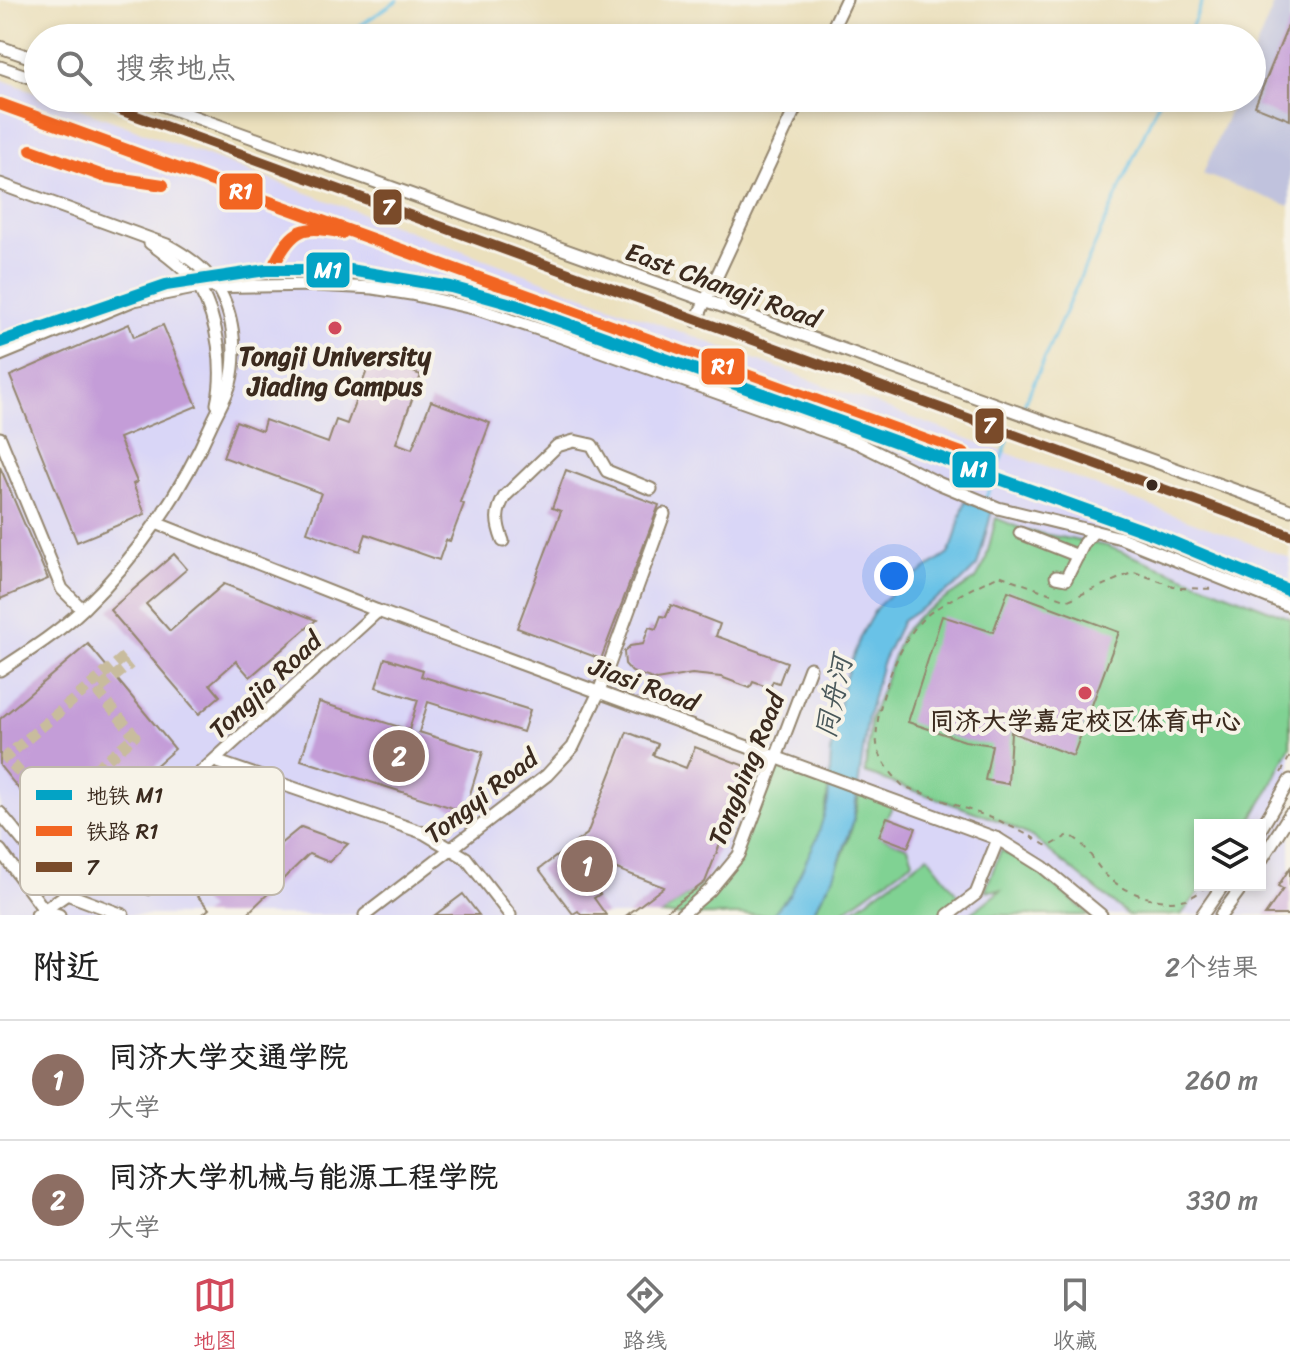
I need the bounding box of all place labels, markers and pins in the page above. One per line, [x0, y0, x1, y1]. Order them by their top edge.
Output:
marker: Tongji University Jiading Campus [326, 319, 344, 337]
place label: Tongji University Jiading Campus [239, 333, 432, 409]
unlabelled marker [1144, 477, 1160, 493]
marker: 同济大学嘉定校区体育中心 [1076, 684, 1094, 702]
place label: 同济大学嘉定校区体育中心 [929, 698, 1241, 744]
pin: 2 [373, 726, 425, 786]
pin: 1 [561, 836, 613, 896]

